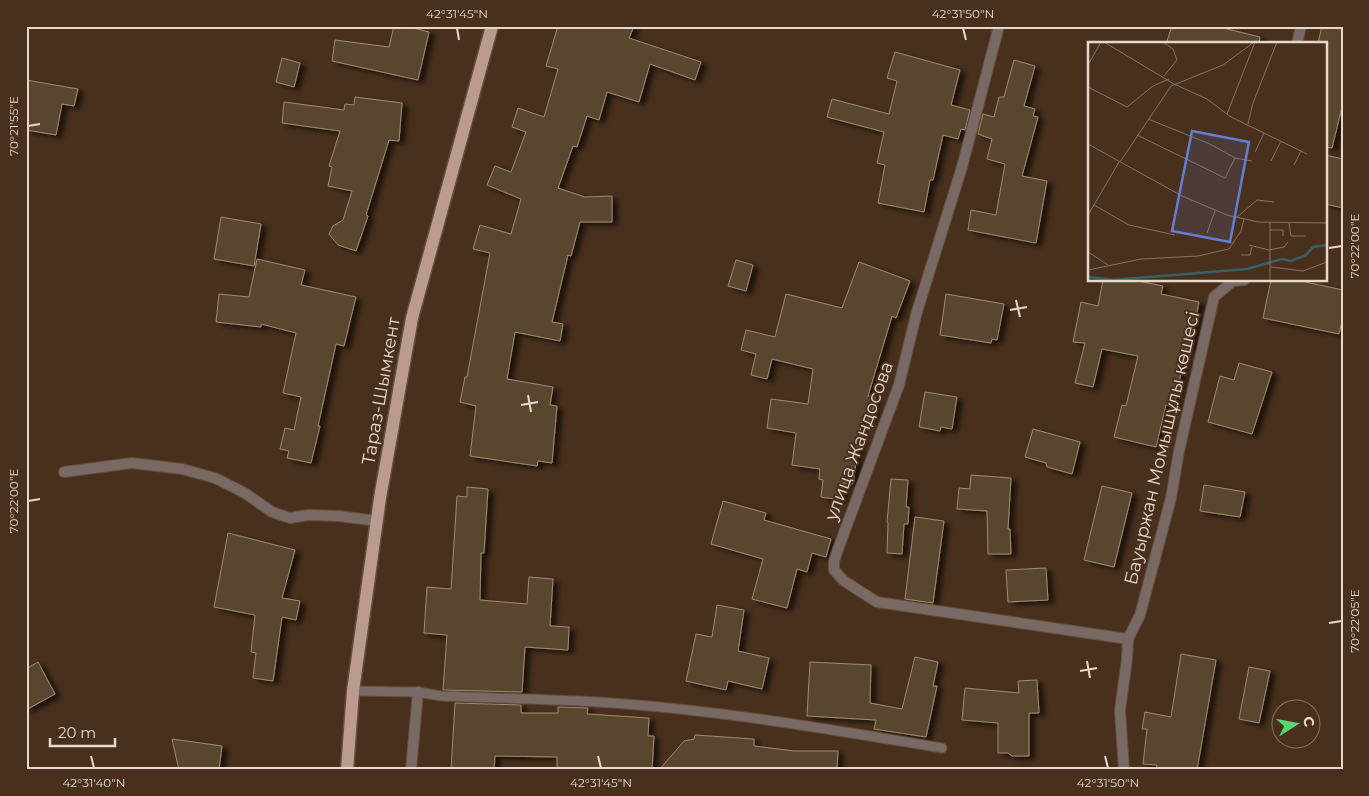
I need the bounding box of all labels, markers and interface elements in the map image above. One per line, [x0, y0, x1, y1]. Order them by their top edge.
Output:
text: 42°31'45"N [426, 6, 488, 21]
text: 42°31'50"N [932, 6, 994, 21]
inset map [1088, 42, 1326, 281]
text: 70°21'55"E [6, 96, 21, 156]
text: 70°22'00"E [1347, 214, 1362, 278]
street label: Бауыржан Момышұлы көшесі [1120, 309, 1204, 587]
street label: Тараз-Шымкент [357, 315, 405, 467]
street label: улица Жандосова [820, 359, 898, 524]
text: 70°22'00"E [6, 469, 21, 533]
text: 70°22'05"E [1347, 589, 1362, 653]
north arrow [1272, 698, 1322, 748]
text: С [1299, 715, 1319, 728]
scale bar [50, 716, 115, 748]
text: 20 m [58, 723, 96, 742]
text: 42°31'40"N [62, 775, 126, 790]
text: 42°31'45"N [570, 775, 632, 790]
text: 42°31'50"N [1077, 775, 1139, 790]

